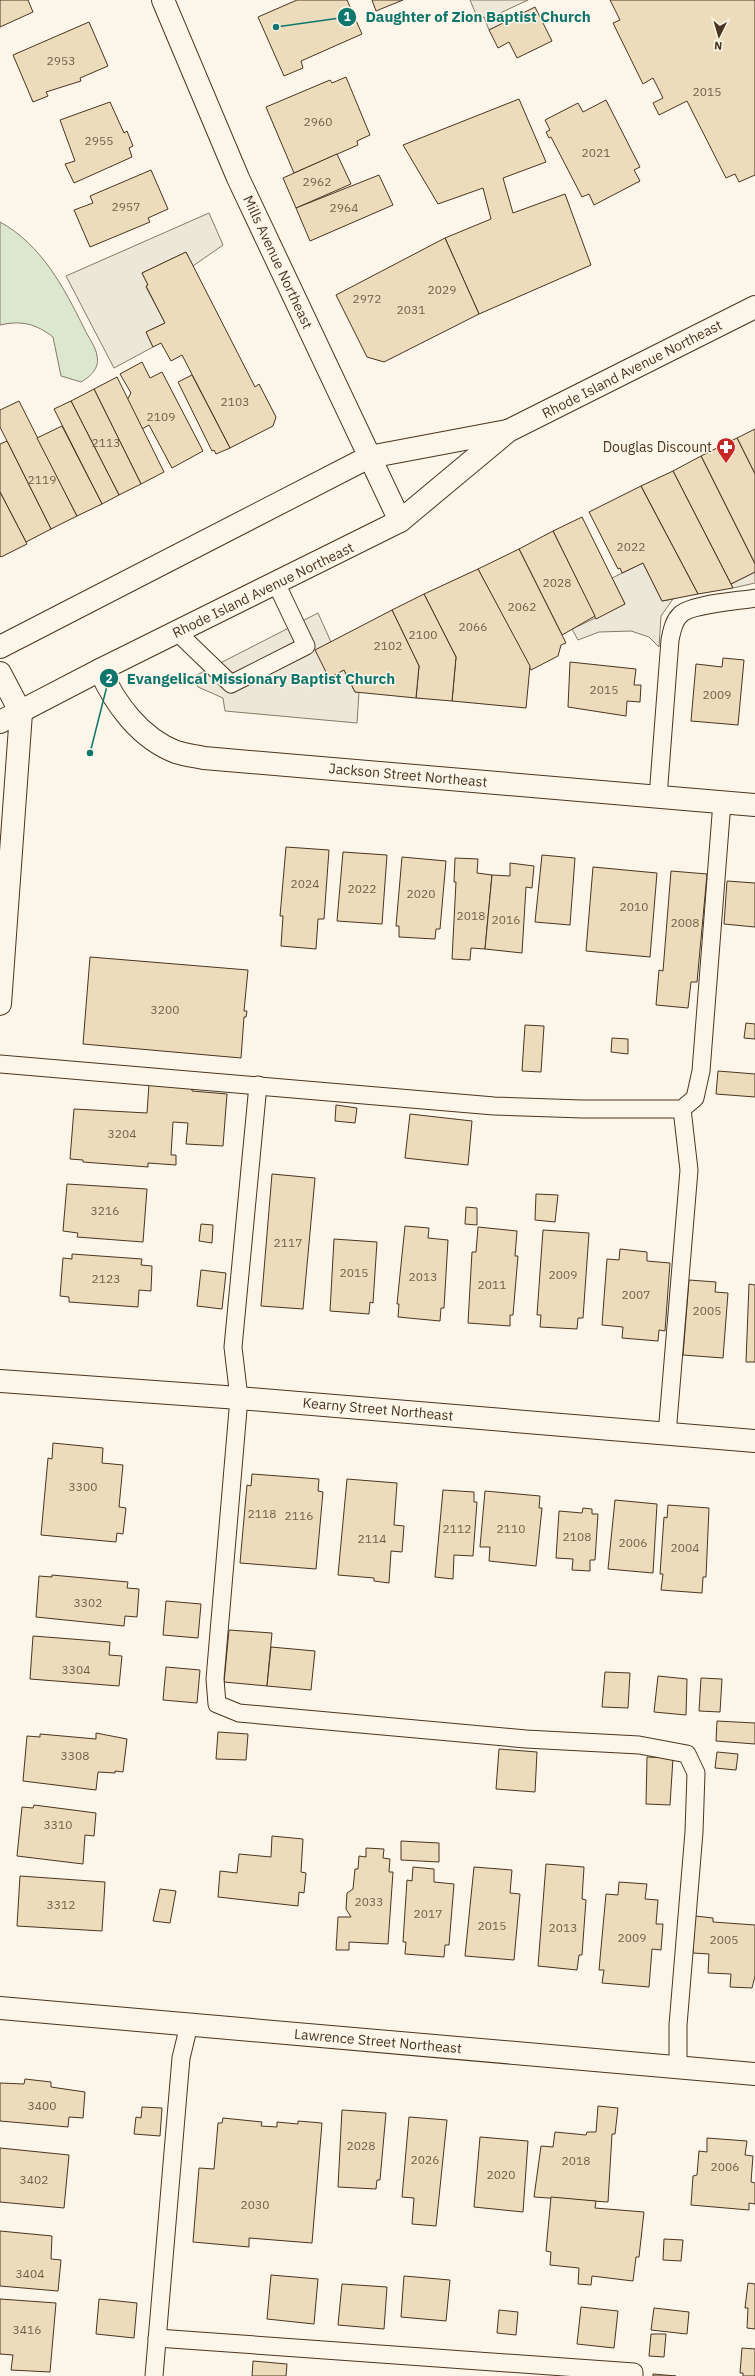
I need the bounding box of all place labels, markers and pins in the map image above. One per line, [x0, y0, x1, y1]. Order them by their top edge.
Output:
callout: Daughter of Zion Baptist Church [337, 4, 598, 31]
pharmacy icon: Douglas Discount [715, 436, 737, 464]
place label: Douglas Discount [603, 438, 712, 456]
callout: Evangelical Missionary Baptist Church [99, 665, 403, 692]

